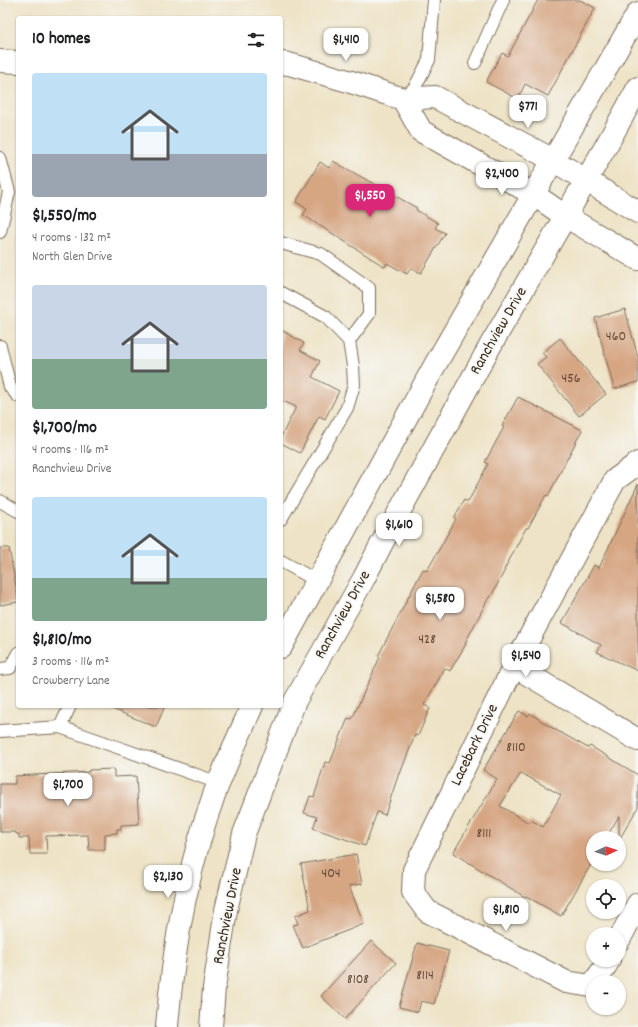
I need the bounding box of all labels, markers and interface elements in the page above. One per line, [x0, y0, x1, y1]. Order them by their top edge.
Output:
text: 10 homes [32, 28, 91, 52]
pin: $1,410 [313, 28, 379, 62]
icon: filters [245, 29, 267, 51]
text: $1,410 [332, 31, 360, 50]
pin: $771 [504, 95, 552, 129]
text: $771 [518, 98, 538, 117]
icon: home [114, 99, 186, 171]
pin: $2,400 [469, 162, 535, 196]
text: $2,400 [485, 165, 519, 184]
pin: $1,550 [337, 184, 403, 218]
text: $1,550 [354, 187, 386, 206]
text: $1,550/mo [32, 205, 97, 229]
text: 4 rooms · 132 m² [32, 229, 111, 248]
text: North Glen Drive [32, 248, 112, 267]
street label: Ranchview Drive [465, 283, 533, 379]
icon: home [114, 311, 186, 383]
house number: 460 [606, 327, 626, 347]
house number: 456 [561, 369, 581, 389]
text: $1,700/mo [32, 417, 97, 441]
text: 4 rooms · 116 m² [32, 441, 109, 460]
text: Ranchview Drive [32, 460, 112, 479]
pin: $1,610 [366, 513, 432, 547]
text: $1,610 [385, 516, 413, 535]
icon: home [114, 523, 186, 595]
street label: Ranchview Drive [309, 567, 377, 663]
pin: $1,580 [407, 587, 473, 621]
text: $1,580 [425, 590, 455, 609]
text: $1,810/mo [32, 629, 91, 653]
house number: 428 [418, 630, 436, 650]
pin: $1,540 [493, 644, 559, 678]
text: $1,540 [511, 647, 541, 666]
text: 3 rooms · 116 m² [32, 653, 109, 672]
text: Crowberry Lane [32, 672, 110, 691]
street label: Lacebark Drive [445, 700, 505, 790]
house number: 8110 [506, 738, 526, 758]
pin: $1,700 [35, 773, 101, 807]
text: $1,700 [52, 776, 84, 795]
house number: 8111 [477, 824, 491, 844]
north arrow [586, 831, 626, 871]
map controls [586, 831, 626, 1015]
house number: 404 [321, 864, 341, 884]
pin: $2,130 [135, 865, 201, 899]
street label: Ranchview Drive [207, 866, 249, 966]
text: $2,130 [153, 868, 183, 887]
button: locate [586, 879, 626, 919]
pin: $1,810 [473, 898, 539, 932]
text: $1,810 [492, 901, 520, 920]
button: + [586, 927, 626, 967]
house number: 8114 [416, 966, 434, 986]
house number: 8108 [347, 970, 369, 990]
button: − [586, 975, 626, 1015]

